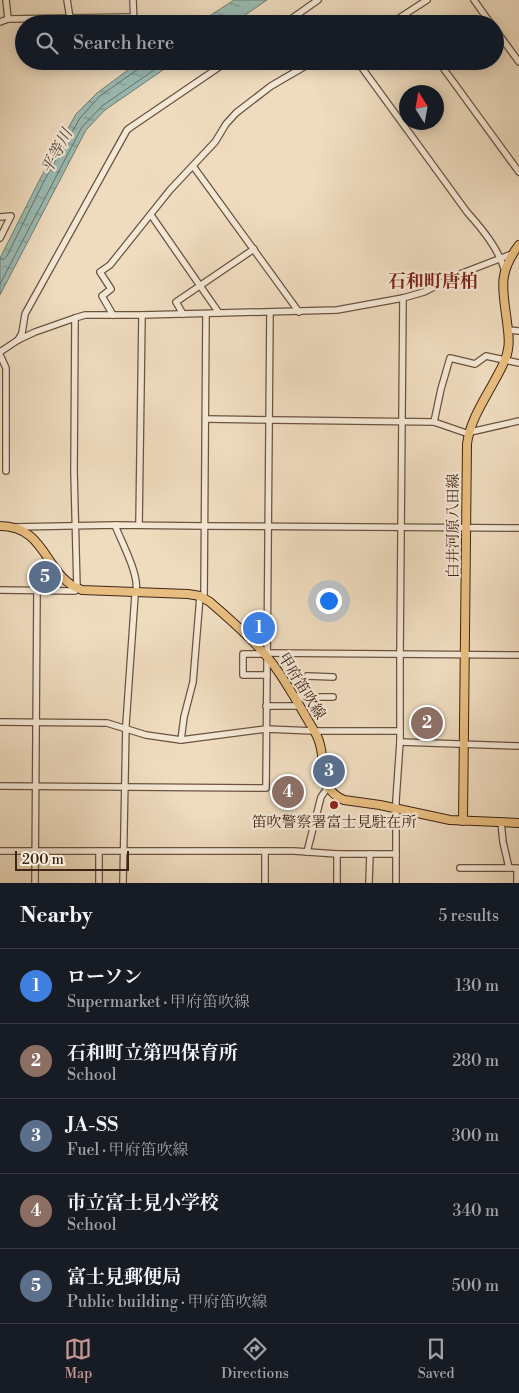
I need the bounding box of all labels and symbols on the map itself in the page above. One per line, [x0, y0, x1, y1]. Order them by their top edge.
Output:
north arrow [399, 85, 444, 130]
water label: 平等川 [37, 124, 78, 177]
district label: 石和町唐柏 [388, 270, 478, 293]
street label: 白井河原八田線 [444, 473, 463, 579]
pin: 5 [29, 558, 61, 596]
your location [316, 588, 342, 614]
pin: 1 [243, 609, 275, 647]
street label: 甲府笛吹線 [274, 649, 330, 723]
pin: 2 [411, 704, 443, 742]
pin: 3 [313, 752, 345, 790]
pin: 4 [272, 773, 304, 811]
marker: 笛吹警察署富士見駐在所 [328, 799, 340, 811]
place label: 笛吹警察署富士見駐在所 [251, 813, 417, 832]
scale bar [15, 848, 129, 871]

